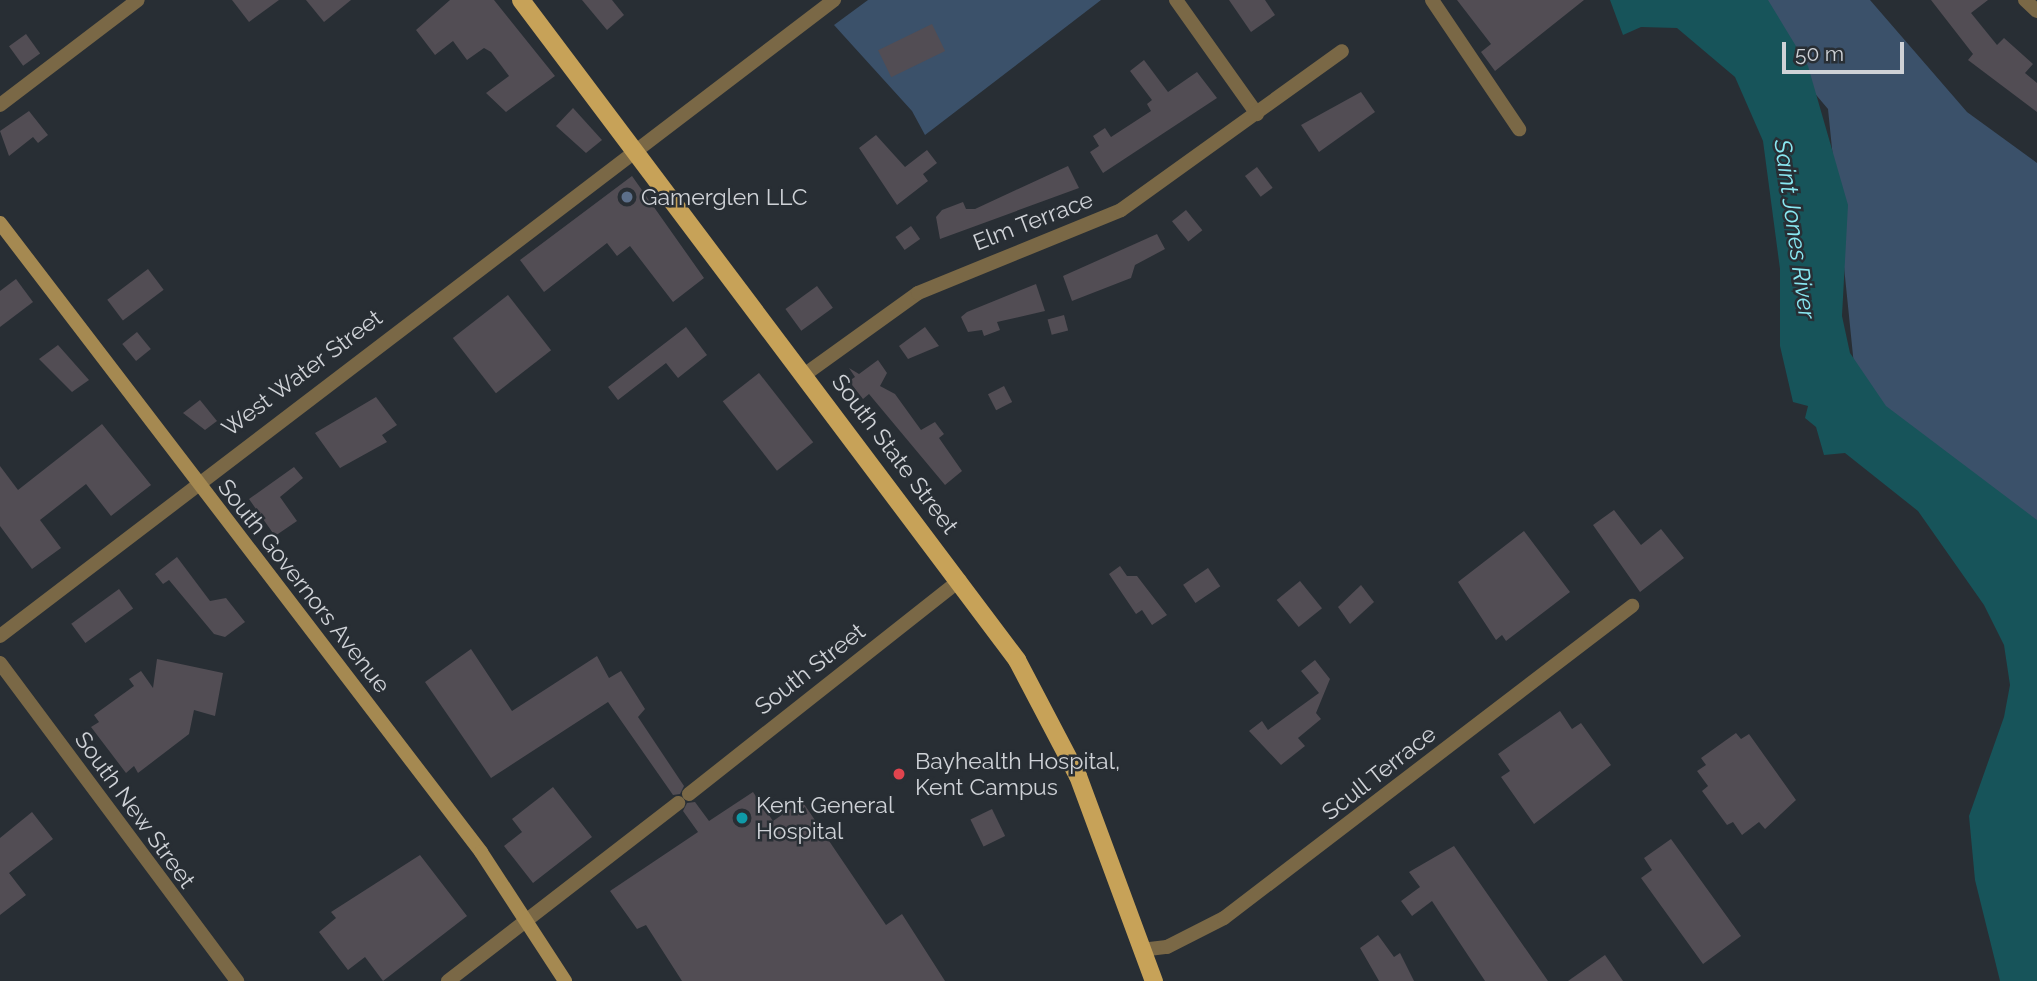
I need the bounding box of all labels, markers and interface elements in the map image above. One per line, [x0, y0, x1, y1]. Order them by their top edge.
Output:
scale bar [1785, 28, 1908, 72]
text: 50 m [1795, 41, 1844, 66]
water label: Saint Jones River [1768, 137, 1822, 321]
place label: Gamerglen LLC [641, 183, 808, 211]
street label: Elm Terrace [969, 185, 1097, 257]
marker: Gamerglen LLC [619, 189, 635, 205]
street label: West Water Street [216, 303, 388, 443]
street label: South State Street [826, 369, 964, 539]
street label: South Governors Avenue [212, 473, 396, 699]
street label: South Street [749, 617, 871, 721]
street label: Scull Terrace [1316, 720, 1442, 826]
street label: South New Street [69, 726, 201, 894]
place label: Bayhealth Hospital, Kent Campus [915, 747, 1120, 801]
marker: Bayhealth Hospital, Kent Campus [889, 764, 909, 784]
place label: Kent General Hospital [756, 791, 894, 845]
marker: Kent General Hospital [734, 810, 750, 826]

